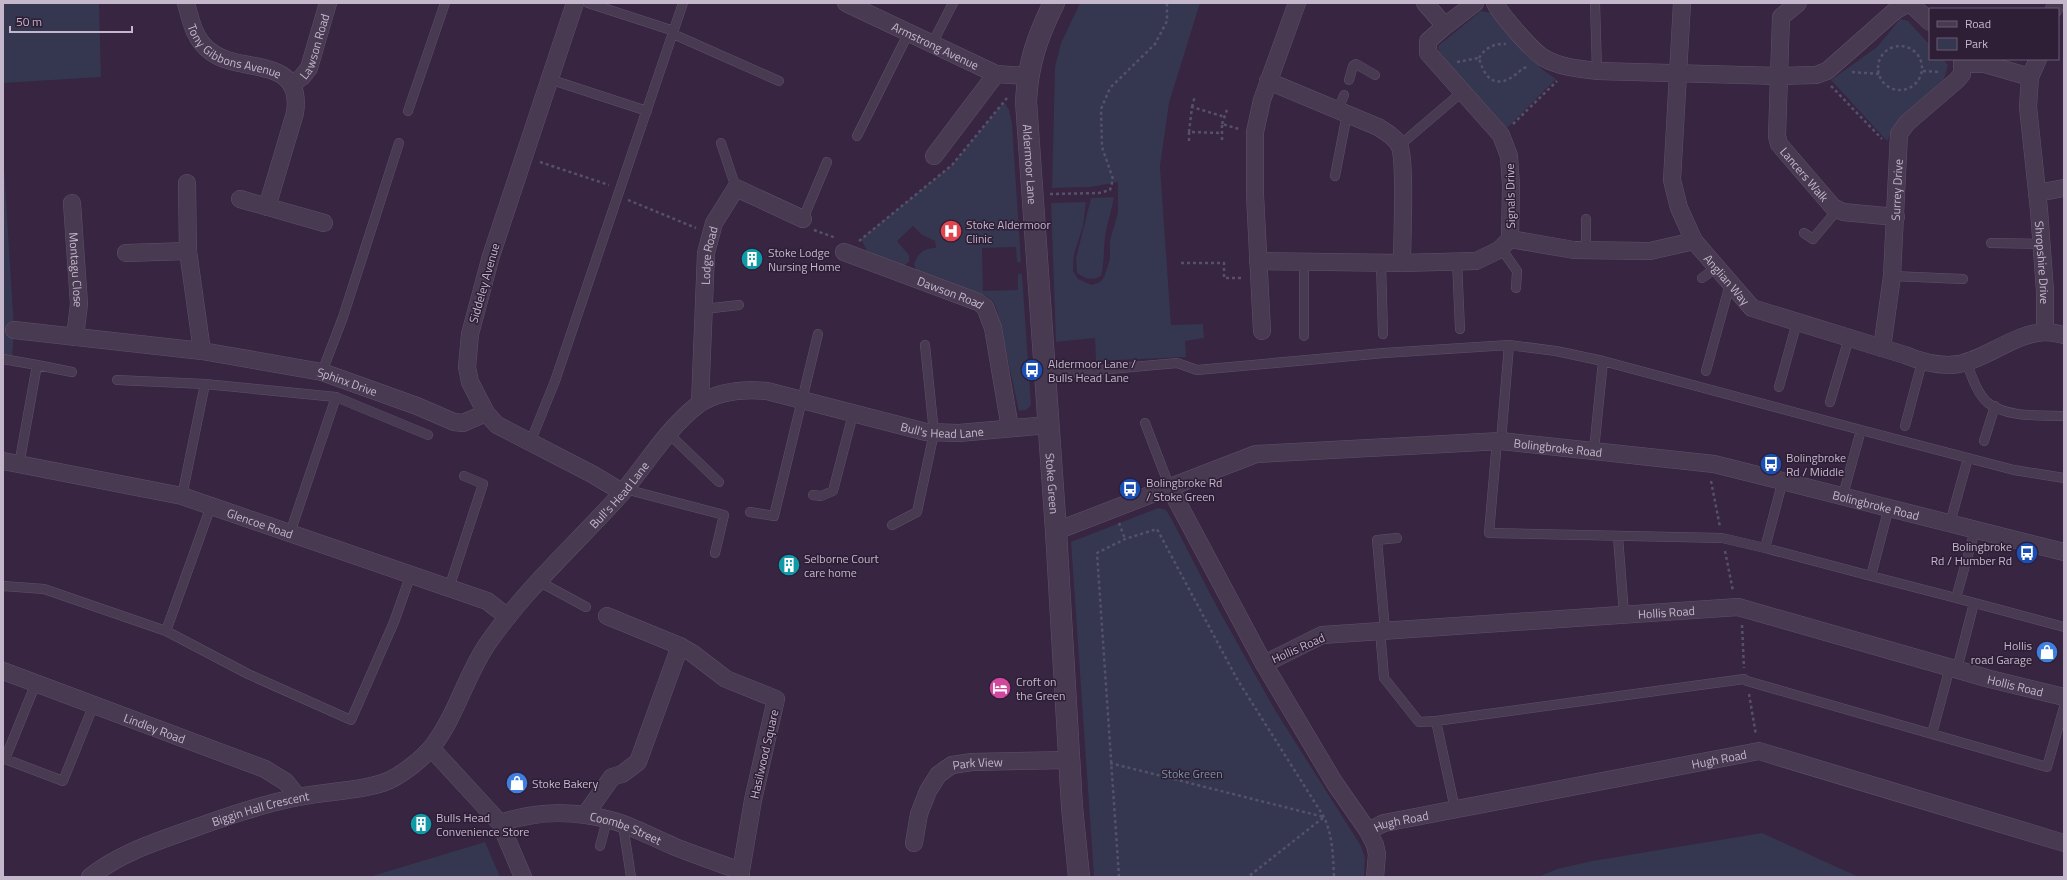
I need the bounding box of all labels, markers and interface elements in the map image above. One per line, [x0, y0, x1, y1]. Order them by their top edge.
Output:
scale bar [10, 8, 132, 34]
legend [1929, 8, 2059, 60]
street label: Lawson Road [294, 11, 334, 83]
text: 50 m [16, 12, 42, 31]
text: Road [1965, 14, 1991, 33]
street label: Armstrong Avenue [889, 17, 982, 74]
street label: Tony Gibbons Avenue [183, 21, 285, 83]
text: Park [1965, 34, 1988, 53]
street label: Aldermoor Lane [1018, 123, 1043, 205]
street label: Lancers Walk [1776, 143, 1834, 206]
street label: Surrey Drive [1885, 158, 1907, 221]
street label: Signals Drive [1500, 163, 1520, 229]
place label: Stoke Aldermoor Clinic [966, 215, 1051, 248]
hospital icon: Stoke Aldermoor Clinic [938, 218, 964, 244]
street label: Shropshire Drive [2030, 220, 2055, 304]
street label: Lodge Road [695, 224, 722, 285]
street label: Montagu Close [65, 232, 89, 309]
street label: Siddeley Avenue [463, 241, 505, 325]
place label: Stoke Lodge Nursing Home [768, 243, 841, 276]
building icon: Stoke Lodge Nursing Home [739, 246, 765, 272]
street label: Anglian Way [1699, 249, 1755, 309]
street label: Dawson Road [915, 271, 988, 313]
place label: Aldermoor Lane / Bulls Head Lane [1048, 354, 1136, 387]
bus stop icon: Aldermoor Lane / Bulls Head Lane [1019, 357, 1045, 383]
street label: Sphinx Drive [316, 362, 380, 401]
street label: Bull's Head Lane [899, 416, 984, 443]
street label: Bolingbroke Road [1513, 433, 1603, 461]
place label: Bolingbroke Rd / Middle [1786, 448, 1846, 481]
bus stop icon: Bolingbroke Rd / Middle [1758, 451, 1784, 477]
street label: Stoke Green [1041, 452, 1064, 515]
street label: Bull's Head Lane [584, 457, 653, 532]
place label: Bolingbroke Rd / Stoke Green [1146, 473, 1222, 506]
bus stop icon: Bolingbroke Rd / Stoke Green [1117, 476, 1143, 502]
street label: Bolingbroke Road [1831, 485, 1921, 525]
street label: Glencoe Road [224, 503, 296, 543]
place label: Bolingbroke Rd / Humber Rd [1931, 537, 2012, 570]
bus stop icon: Bolingbroke Rd / Humber Rd [2014, 540, 2040, 566]
place label: Selborne Court care home [804, 549, 880, 582]
building icon: Selborne Court care home [776, 552, 802, 578]
street label: Hollis Road [1637, 600, 1695, 623]
street label: Hollis Road [1268, 628, 1328, 668]
place label: Hollis road Garage [1971, 636, 2032, 669]
shop icon: Hollis road Garage [2034, 639, 2060, 665]
street label: Hollis Road [1986, 669, 2045, 701]
place label: Croft on the Green [1016, 672, 1065, 705]
hotel icon: Croft on the Green [987, 675, 1013, 701]
street label: Hasilwood Square [744, 707, 784, 801]
street label: Lindley Road [121, 708, 188, 748]
street label: Hugh Road [1690, 744, 1748, 773]
street label: Park View [951, 752, 1003, 774]
park label: Stoke Green [1161, 764, 1223, 783]
shop icon: Stoke Bakery [504, 770, 530, 796]
place label: Stoke Bakery [532, 774, 598, 793]
street label: Biggin Hall Crescent [209, 786, 311, 831]
street label: Hugh Road [1370, 805, 1430, 836]
street label: Coombe Street [588, 806, 666, 850]
place label: Bulls Head Convenience Store [436, 808, 529, 841]
building icon: Bulls Head Convenience Store [408, 811, 434, 837]

